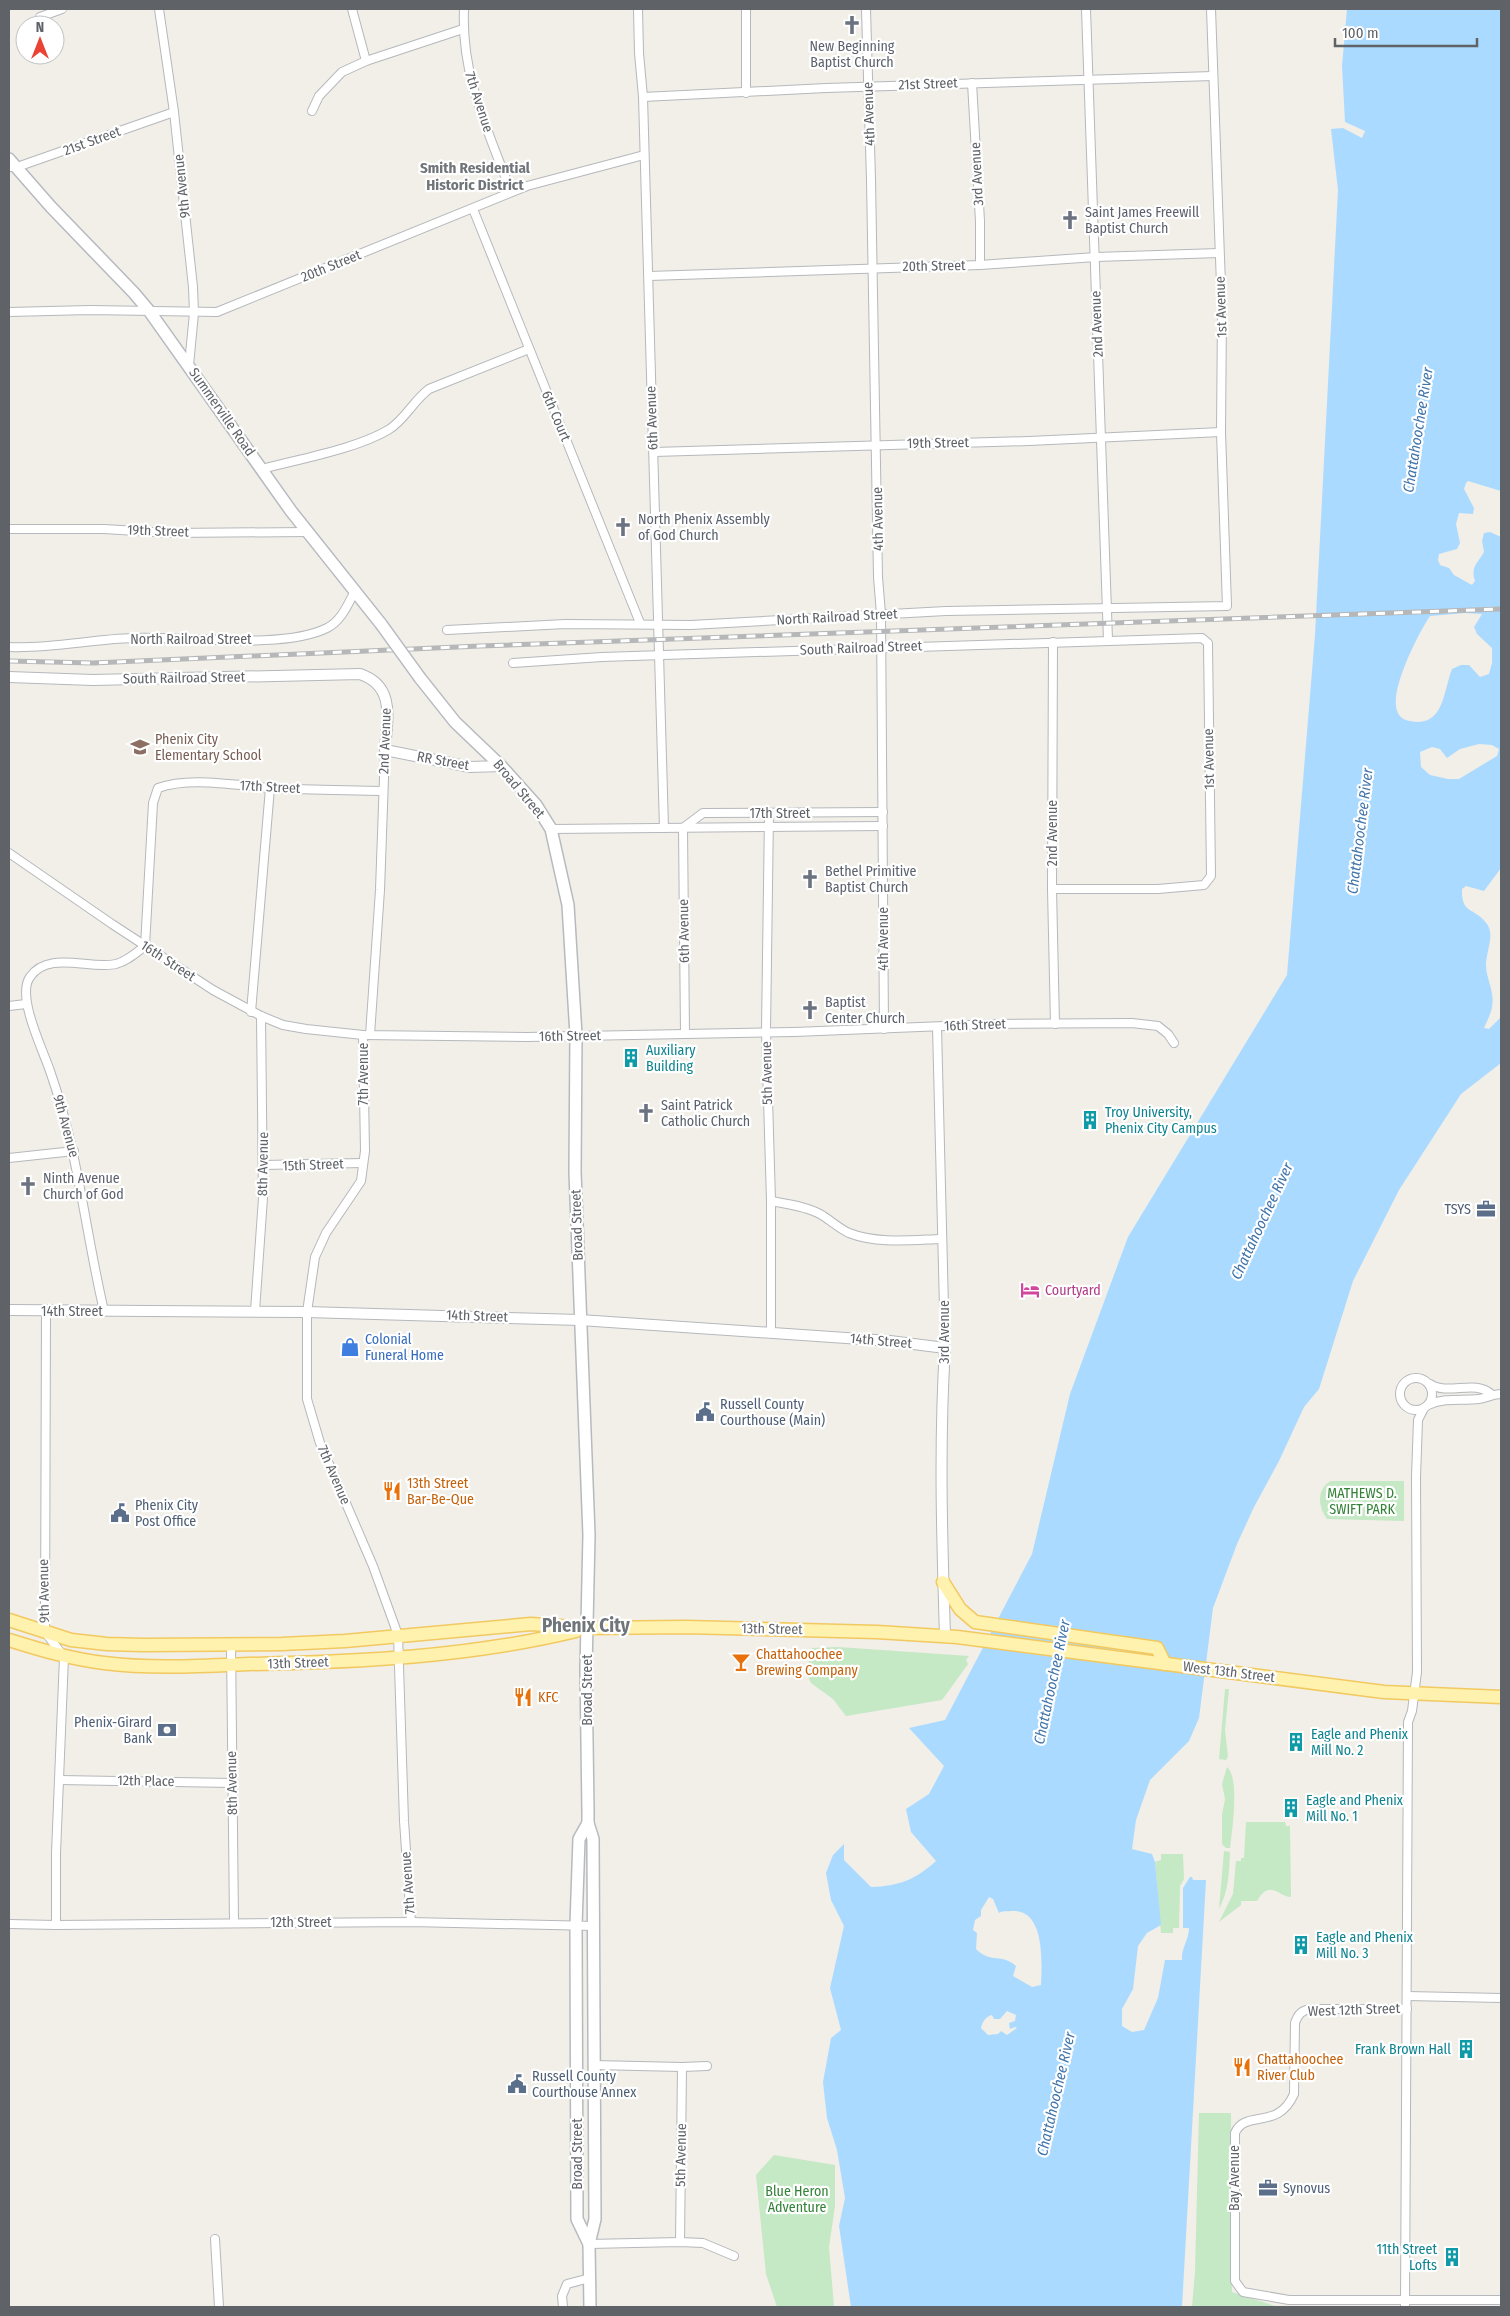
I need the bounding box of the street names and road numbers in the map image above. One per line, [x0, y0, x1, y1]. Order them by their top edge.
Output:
street label: 7th Avenue [461, 69, 497, 135]
street label: 21st Street [898, 74, 958, 94]
street label: 4th Avenue [859, 82, 879, 146]
street label: 21st Street [61, 123, 123, 159]
street label: 3rd Avenue [967, 142, 987, 206]
street label: 9th Avenue [170, 153, 194, 219]
street label: 20th Street [299, 246, 364, 286]
street label: 20th Street [902, 257, 966, 275]
street label: 1st Avenue [1211, 276, 1231, 338]
street label: 2nd Avenue [1087, 290, 1107, 357]
street label: Summerville Road [185, 365, 259, 459]
street label: 6th Avenue [642, 386, 662, 450]
street label: 6th Court [538, 388, 574, 444]
street label: 19th Street [907, 434, 970, 452]
street label: 4th Avenue [869, 487, 887, 551]
street label: 19th Street [127, 521, 190, 541]
street label: North Railroad Street [776, 605, 898, 629]
street label: North Railroad Street [130, 631, 252, 648]
street label: South Railroad Street [800, 637, 923, 659]
street label: South Railroad Street [123, 668, 246, 688]
street label: 2nd Avenue [375, 707, 395, 774]
street label: 1st Avenue [1200, 728, 1218, 790]
street label: RR Street [415, 748, 471, 774]
street label: Broad Street [490, 756, 549, 822]
street label: 17th Street [239, 777, 301, 797]
street label: 2nd Avenue [1044, 800, 1061, 866]
street label: 17th Street [750, 805, 811, 822]
street label: 6th Avenue [675, 899, 693, 963]
street label: 4th Avenue [875, 907, 892, 971]
street label: 16th Street [137, 937, 199, 985]
street label: 16th Street [944, 1015, 1007, 1035]
street label: 16th Street [539, 1027, 602, 1045]
street label: 5th Avenue [758, 1041, 776, 1105]
street label: 7th Avenue [355, 1042, 372, 1106]
street label: 9th Avenue [49, 1093, 83, 1159]
street label: 8th Avenue [254, 1132, 272, 1196]
street label: 15th Street [282, 1155, 344, 1175]
street label: Broad Street [567, 1189, 587, 1261]
street label: 3rd Avenue [936, 1300, 953, 1364]
street label: 14th Street [41, 1303, 103, 1320]
street label: 14th Street [446, 1306, 509, 1326]
street label: 14th Street [849, 1330, 913, 1352]
street label: 7th Avenue [314, 1443, 354, 1507]
street label: 9th Avenue [35, 1559, 53, 1623]
street label: 13th Street [741, 1620, 803, 1638]
street label: 13th Street [267, 1653, 329, 1673]
street label: Broad Street [579, 1654, 596, 1726]
street label: West 13th Street [1182, 1658, 1276, 1686]
street label: 8th Avenue [223, 1751, 241, 1815]
street label: 12th Place [117, 1772, 175, 1790]
street label: 7th Avenue [397, 1851, 419, 1915]
street label: 12th Street [270, 1914, 332, 1931]
street label: West 12th Street [1308, 2000, 1401, 2020]
street label: Broad Street [569, 2118, 586, 2190]
street label: 5th Avenue [672, 2123, 690, 2187]
street label: Bay Avenue [1226, 2145, 1243, 2211]

